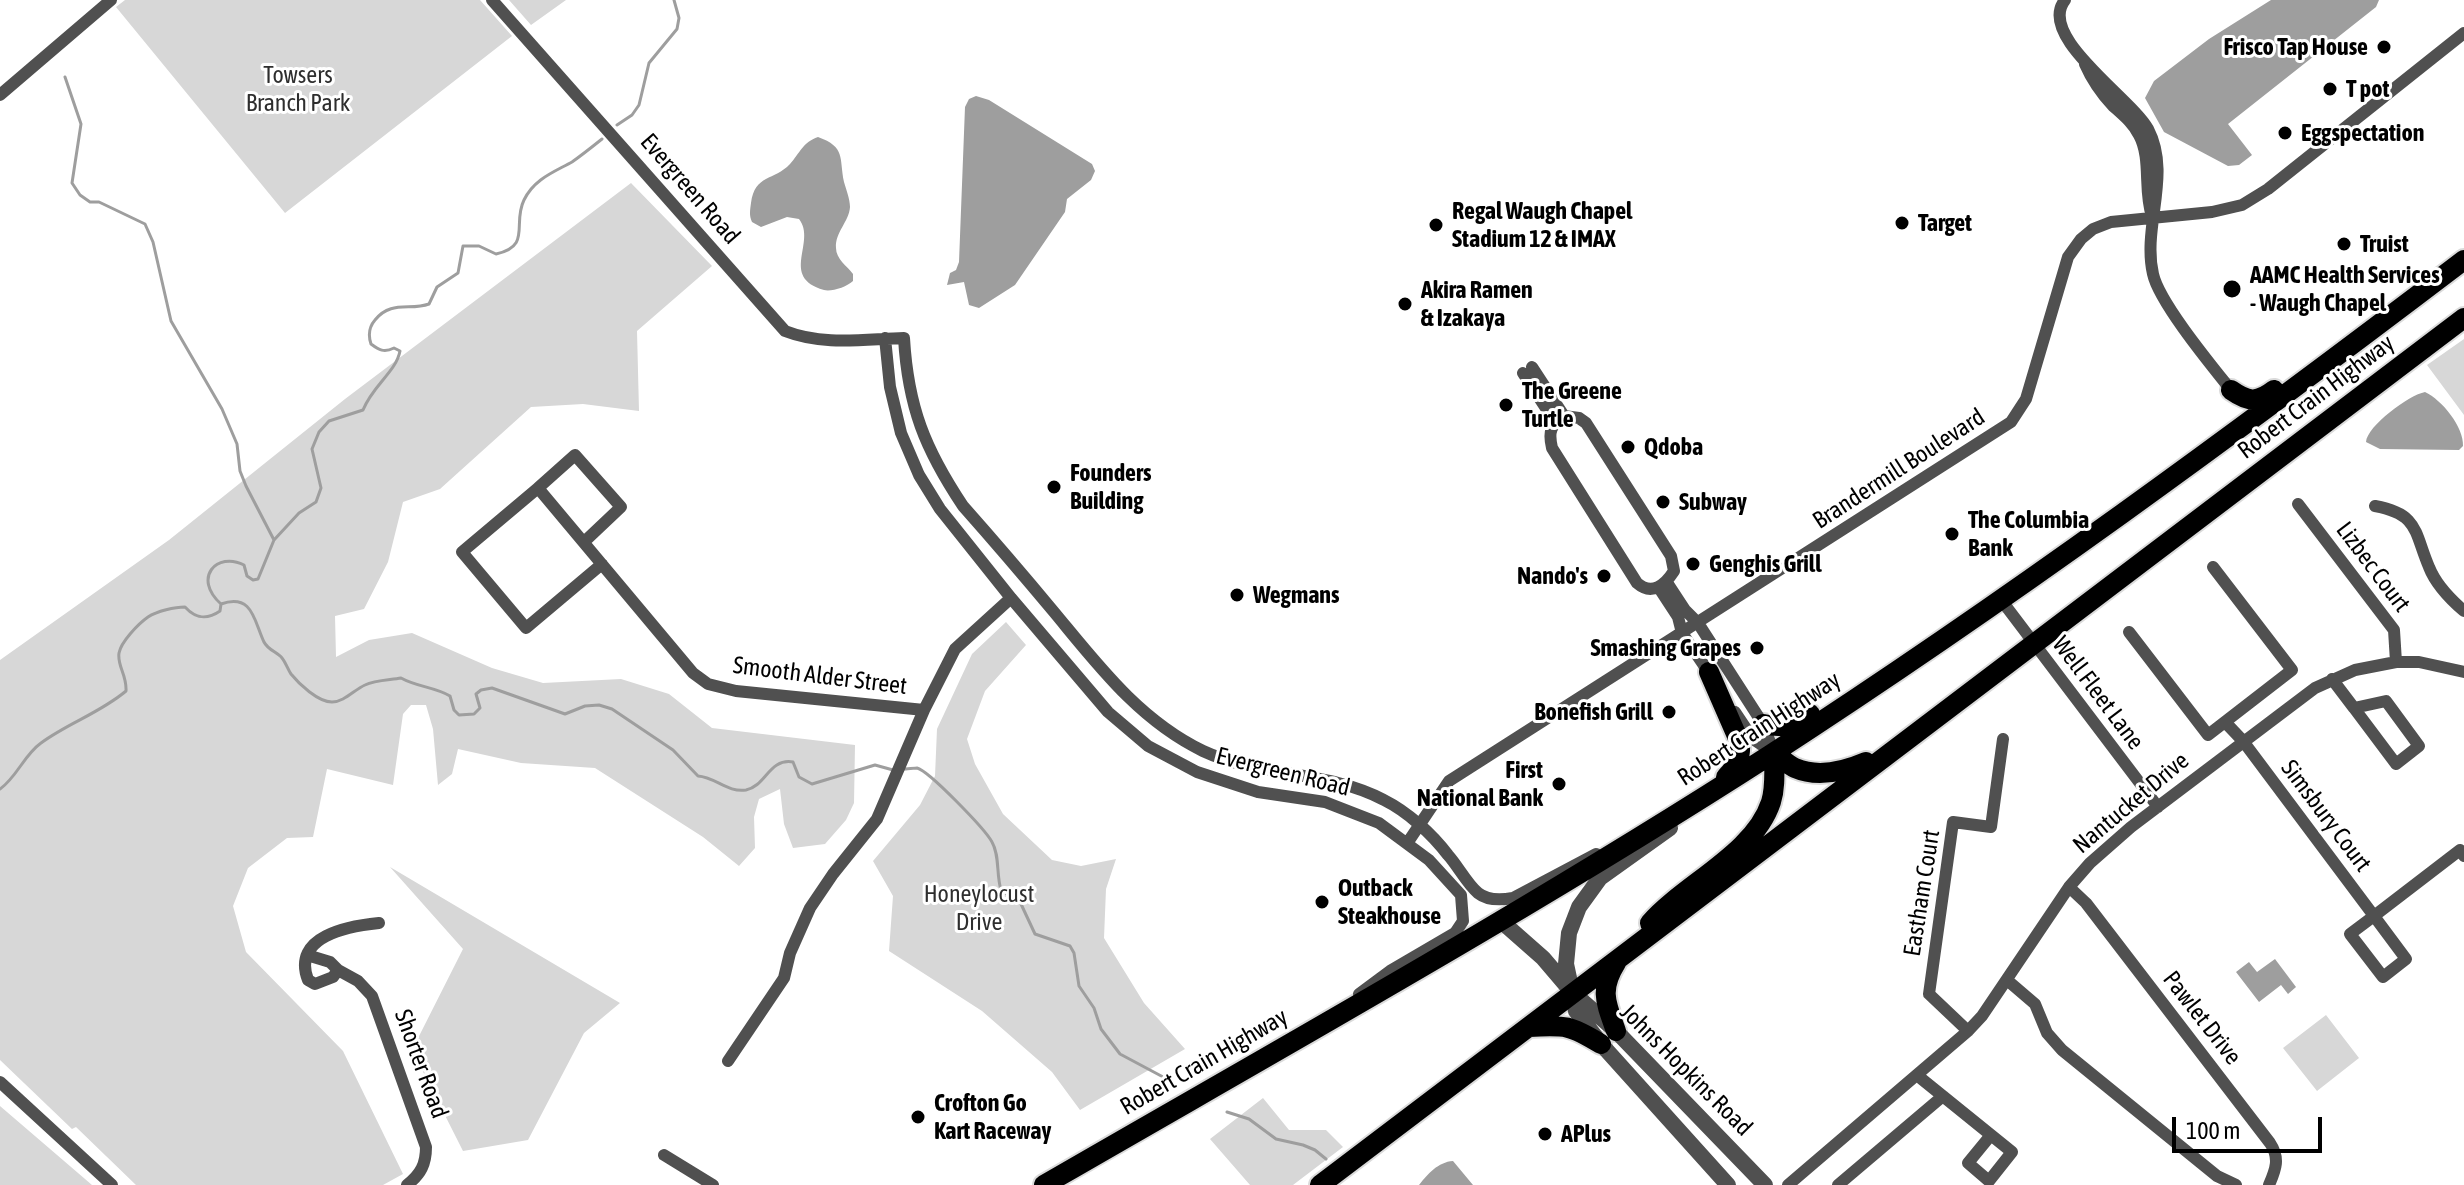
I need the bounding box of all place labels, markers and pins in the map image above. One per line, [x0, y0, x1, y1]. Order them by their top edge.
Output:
place label: Frisco Tap House [2223, 33, 2368, 61]
marker: Frisco Tap House [2375, 38, 2393, 56]
place label: T pot [2346, 75, 2389, 103]
marker: T pot [2321, 80, 2339, 98]
place label: Eggspectation [2301, 119, 2424, 147]
marker: Eggspectation [2276, 124, 2294, 142]
place label: Regal Waugh Chapel Stadium 12 & IMAX [1452, 197, 1632, 253]
place label: Target [1918, 209, 1972, 237]
marker: Target [1893, 214, 1911, 232]
marker: Regal Waugh Chapel Stadium 12 & IMAX [1427, 216, 1445, 234]
place label: Truist [2360, 230, 2409, 258]
marker: Truist [2335, 235, 2353, 253]
place label: AAMC Health Services - Waugh Chapel [2250, 261, 2440, 317]
place label: Akira Ramen & Izakaya [1421, 276, 1533, 332]
marker: AAMC Health Services - Waugh Chapel [2221, 278, 2243, 300]
marker: Akira Ramen & Izakaya [1396, 295, 1414, 313]
place label: The Greene Turtle [1522, 377, 1622, 433]
marker: The Greene Turtle [1497, 396, 1515, 414]
place label: Qdoba [1644, 433, 1703, 461]
marker: Qdoba [1619, 438, 1637, 456]
place label: Founders Building [1070, 459, 1152, 515]
marker: Founders Building [1045, 478, 1063, 496]
place label: Subway [1679, 488, 1747, 516]
marker: Subway [1654, 493, 1672, 511]
place label: The Columbia Bank [1968, 506, 2089, 562]
marker: The Columbia Bank [1943, 525, 1961, 543]
place label: Genghis Grill [1709, 550, 1822, 578]
marker: Genghis Grill [1684, 555, 1702, 573]
place label: Nando's [1517, 562, 1588, 590]
marker: Nando's [1595, 567, 1613, 585]
place label: Wegmans [1253, 581, 1339, 609]
marker: Wegmans [1228, 586, 1246, 604]
place label: Smashing Grapes [1590, 634, 1741, 662]
marker: Smashing Grapes [1748, 639, 1766, 657]
place label: Bonefish Grill [1534, 698, 1653, 726]
marker: Bonefish Grill [1660, 703, 1678, 721]
place label: First National Bank [1417, 756, 1543, 812]
marker: First National Bank [1550, 775, 1568, 793]
place label: Outback Steakhouse [1338, 874, 1441, 930]
marker: Outback Steakhouse [1313, 893, 1331, 911]
place label: Crofton Go Kart Raceway [934, 1089, 1051, 1145]
marker: Crofton Go Kart Raceway [909, 1108, 927, 1126]
place label: APlus [1561, 1120, 1611, 1148]
marker: APlus [1536, 1125, 1554, 1143]

